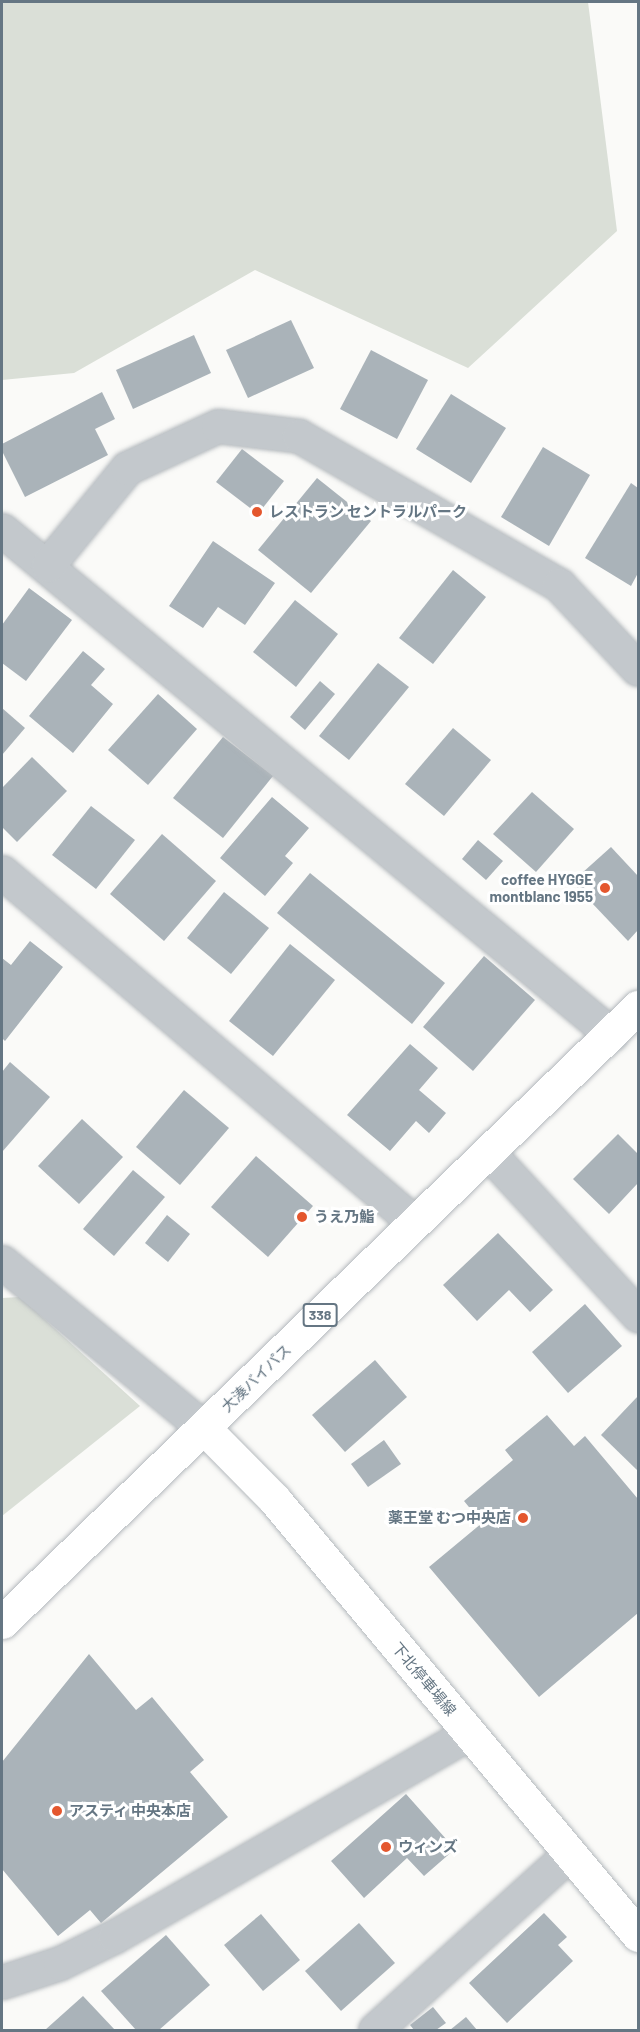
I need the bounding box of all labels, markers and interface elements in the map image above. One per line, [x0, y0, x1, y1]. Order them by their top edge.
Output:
place label: レストラン セントラルパーク [269, 503, 467, 521]
marker: レストラン セントラルパーク [250, 505, 264, 519]
place label: coffee HYGGE montblanc 1955 [490, 870, 593, 905]
marker: coffee HYGGE montblanc 1955 [598, 881, 612, 895]
place label: うえ乃鮨 [314, 1208, 374, 1226]
marker: うえ乃鮨 [295, 1210, 309, 1224]
road number: 338 [302, 1304, 338, 1326]
street label: 大湊バイパス [217, 1340, 295, 1416]
place label: 薬王堂 むつ中央店 [388, 1509, 511, 1527]
marker: 薬王堂 むつ中央店 [516, 1511, 530, 1525]
street label: 下北停車場線 [388, 1639, 460, 1719]
place label: アスティ 中央本店 [69, 1802, 192, 1820]
marker: アスティ 中央本店 [50, 1804, 64, 1818]
place label: ウィンズ [398, 1838, 458, 1856]
marker: ウィンズ [379, 1840, 393, 1854]

